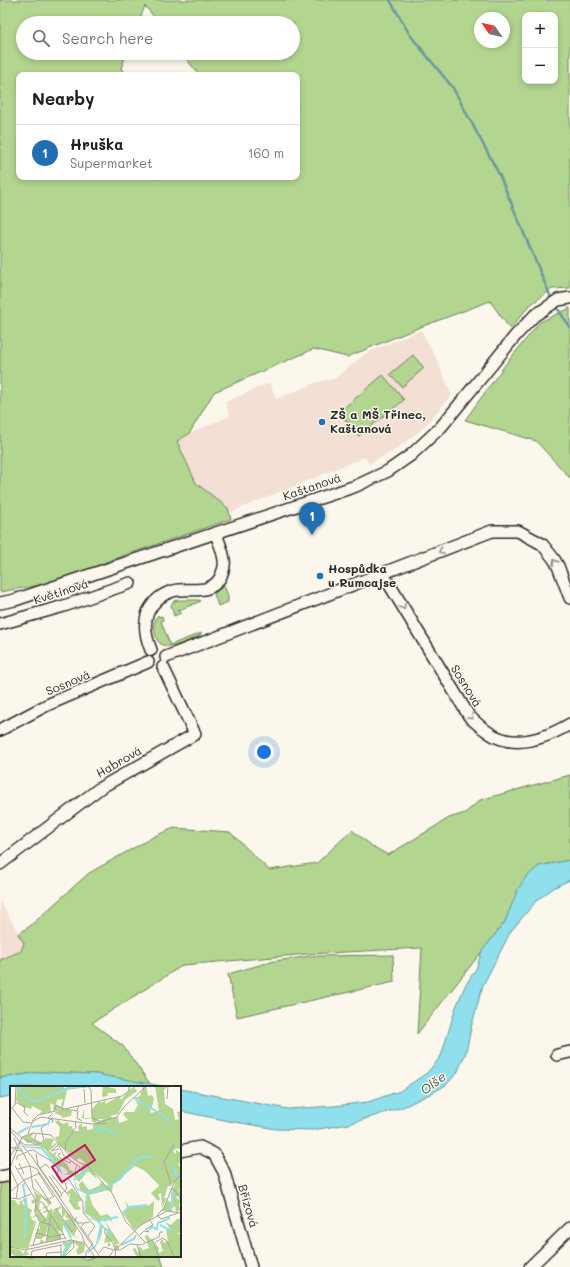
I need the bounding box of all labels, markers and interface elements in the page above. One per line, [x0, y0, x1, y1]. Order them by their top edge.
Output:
north arrow [474, 12, 510, 48]
map controls [522, 12, 558, 84]
button: + [522, 12, 558, 48]
search box [16, 16, 300, 60]
icon: search [30, 27, 52, 49]
text: Search here [62, 28, 153, 48]
button: − [522, 48, 558, 84]
text: Nearby [32, 87, 94, 109]
text: Hruška [70, 134, 123, 154]
text: 1 [42, 144, 48, 161]
text: 160 m [248, 144, 284, 161]
text: Supermarket [70, 154, 153, 171]
place label: ZŠ a MŠ Třinec, Kaštanová [330, 406, 426, 436]
marker: ZŠ a MŠ Třinec, Kaštanová [317, 417, 327, 427]
street label: Kaštanová [280, 469, 343, 503]
pin: 1 [299, 502, 325, 535]
one-way arrow [437, 547, 444, 555]
one-way arrow [552, 559, 560, 566]
place label: Hospůdka u Rumcajse [328, 560, 396, 590]
marker: Hospůdka u Rumcajse [315, 571, 325, 581]
street label: Květinová [31, 575, 90, 607]
one-way arrow [398, 603, 406, 610]
street label: Sosnová [448, 661, 486, 710]
street label: Sosnová [43, 666, 92, 699]
one-way arrow [467, 712, 474, 720]
street label: Habrová [93, 742, 144, 781]
your location [254, 742, 274, 762]
water label: Olše [416, 1067, 449, 1098]
inset map [10, 1086, 181, 1257]
street label: Břízová [235, 1182, 263, 1229]

